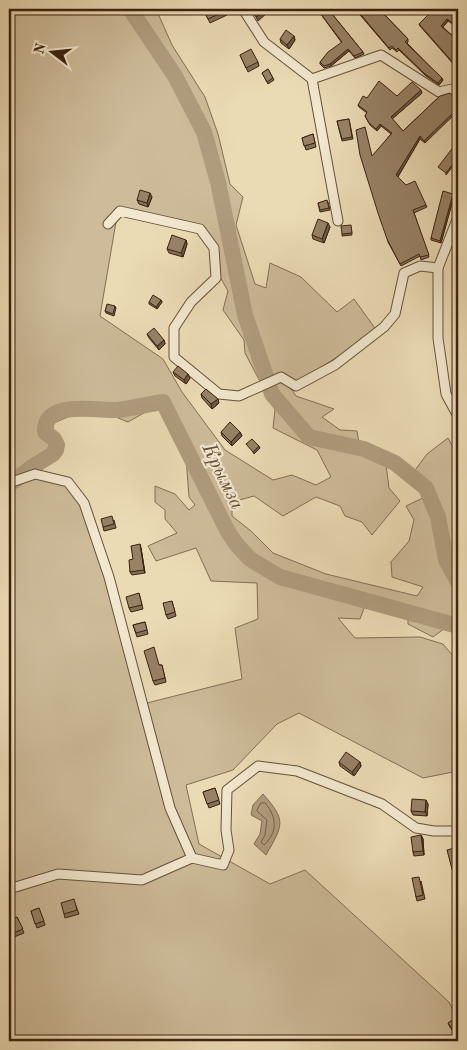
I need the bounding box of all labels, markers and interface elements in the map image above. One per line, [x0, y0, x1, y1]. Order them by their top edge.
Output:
north arrow [28, 28, 78, 78]
text: N [32, 41, 49, 56]
water label: Крымза [197, 440, 247, 513]

